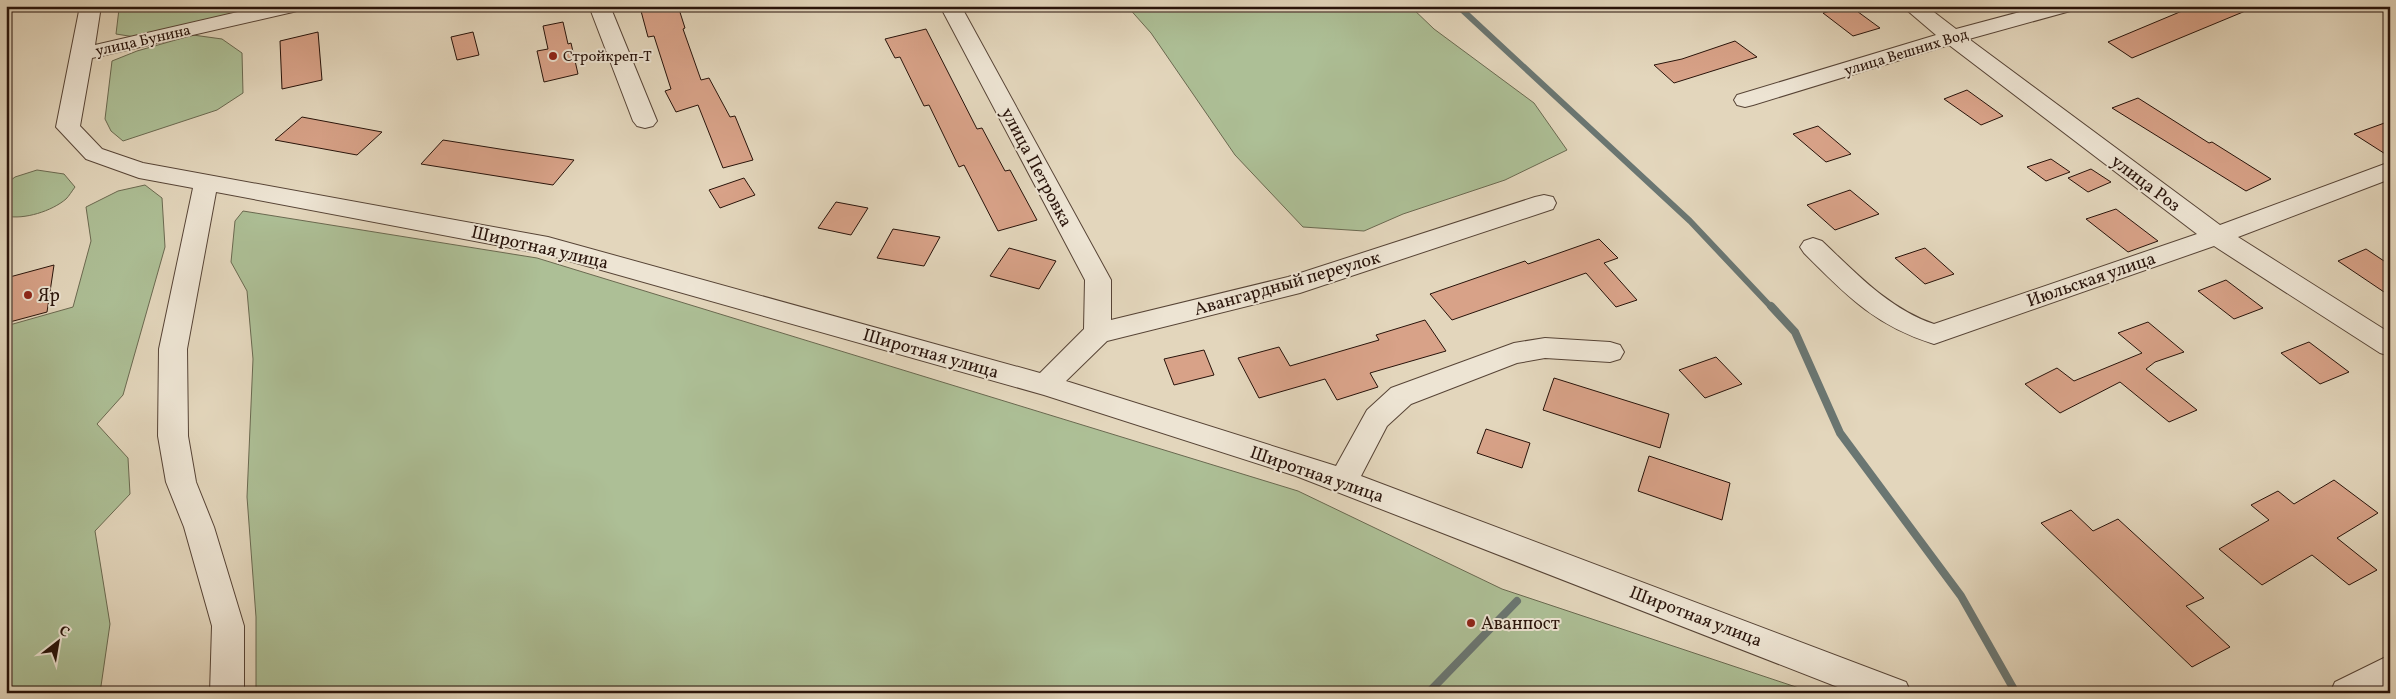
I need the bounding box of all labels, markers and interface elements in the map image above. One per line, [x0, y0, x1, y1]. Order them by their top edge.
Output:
street label: улица Бунина [94, 20, 193, 63]
street label: улица Вешних Вод [1842, 24, 1971, 82]
place label: Стройкреп-Т [563, 47, 652, 68]
marker: Стройкреп-Т [547, 50, 559, 62]
street label: улица Петровка [994, 104, 1078, 232]
street label: улица Роз [2105, 150, 2185, 219]
street label: Широтная улица [468, 220, 611, 276]
street label: Авангардный переулок [1191, 246, 1384, 323]
street label: Июльская улица [2024, 247, 2159, 314]
place label: Яр [38, 284, 60, 309]
marker: Яр [22, 289, 34, 301]
street label: Широтная улица [860, 323, 1002, 386]
street label: Широтная улица [1246, 441, 1387, 510]
street label: Широтная улица [1625, 581, 1766, 654]
place label: Аванпост [1481, 612, 1560, 637]
north arrow [32, 616, 82, 666]
marker: Аванпост [1465, 617, 1477, 629]
text: С [55, 622, 73, 643]

